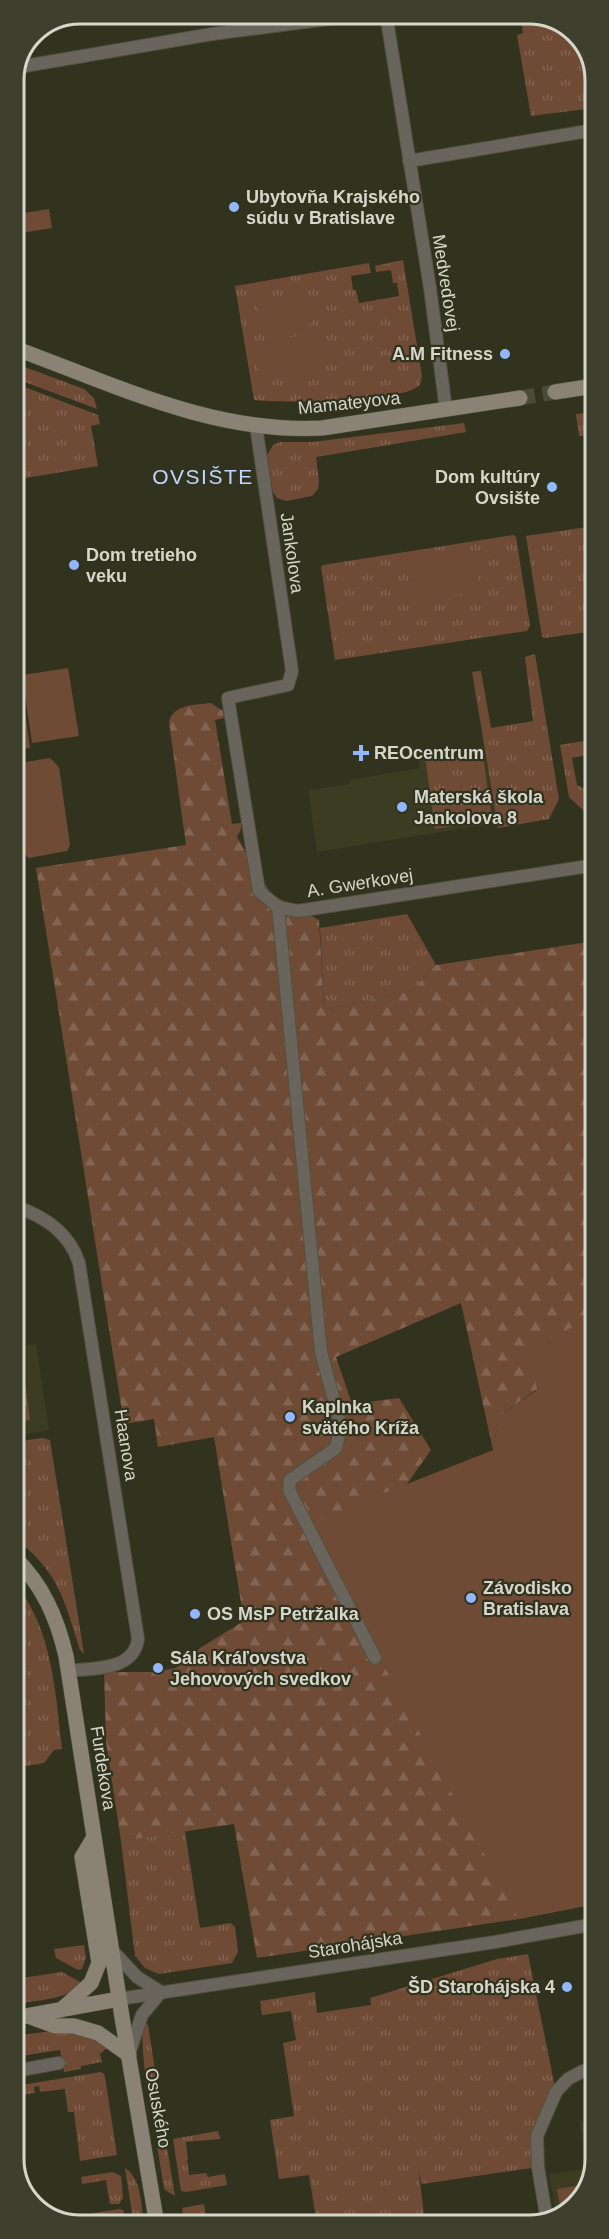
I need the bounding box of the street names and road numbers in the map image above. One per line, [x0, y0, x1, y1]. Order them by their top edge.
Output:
street label: Medveďovej [428, 233, 464, 333]
street label: Mamateyova [297, 388, 402, 418]
street label: Jankolova [276, 511, 308, 595]
street label: A. Gwerkovej [306, 865, 414, 901]
street label: Haanova [110, 1408, 142, 1483]
street label: Furdekova [86, 1724, 120, 1813]
street label: Starohájska [306, 1928, 404, 1962]
street label: Osuského [141, 2066, 175, 2150]

